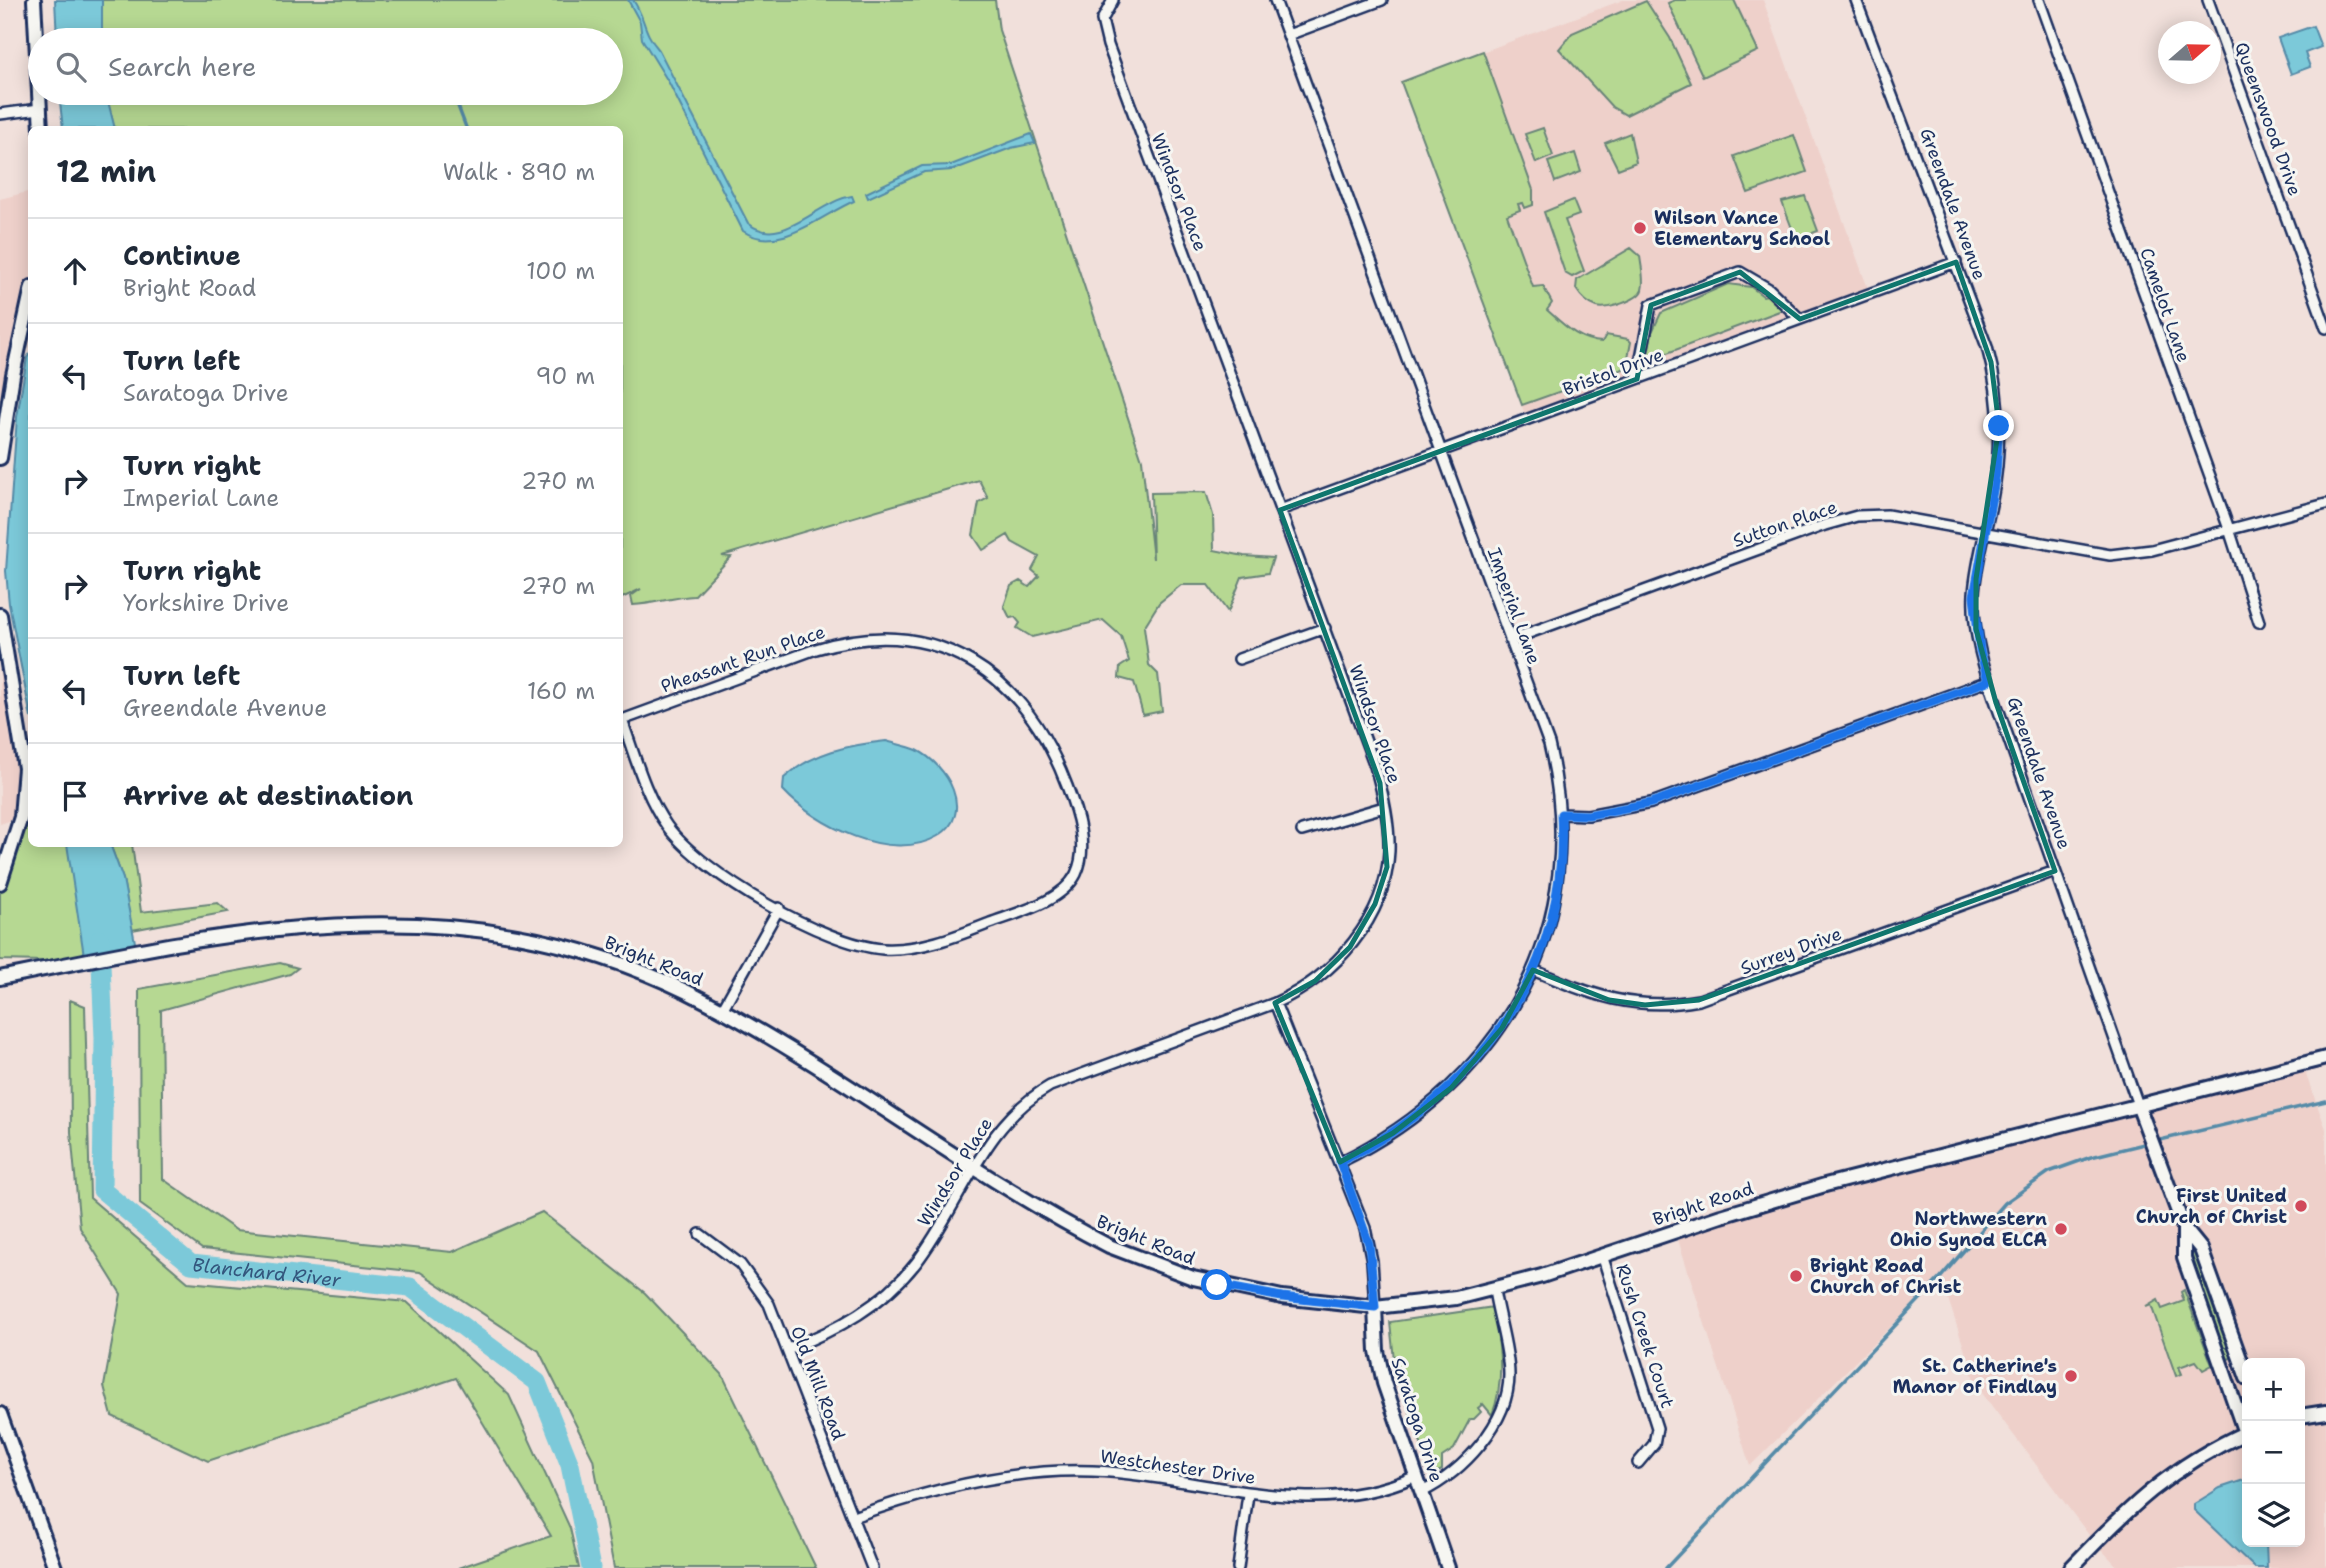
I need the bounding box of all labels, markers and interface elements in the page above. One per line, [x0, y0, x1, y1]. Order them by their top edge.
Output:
north arrow [2158, 21, 2221, 84]
search box [28, 28, 623, 105]
street label: Queenswood Drive [2229, 39, 2307, 199]
icon: search [52, 48, 90, 86]
text: Search here [108, 49, 257, 84]
street label: Greendale Avenue [1914, 125, 1992, 283]
street label: Windsor Place [1146, 130, 1212, 254]
text: 12 min [56, 151, 156, 192]
text: Walk · 890 m [443, 157, 595, 187]
place label: Wilson Vance Elementary School [1654, 206, 1830, 251]
marker: Wilson Vance Elementary School [1632, 220, 1648, 236]
text: Continue [123, 238, 241, 273]
street label: Camelot Lane [2134, 245, 2196, 365]
icon: ahead [56, 252, 94, 290]
text: 100 m [526, 256, 595, 286]
text: Bright Road [123, 273, 256, 303]
text: Turn left [123, 343, 240, 378]
street label: Bristol Drive [1559, 343, 1667, 401]
icon: left [56, 357, 94, 395]
text: 90 m [535, 361, 595, 391]
text: Saratoga Drive [123, 378, 289, 408]
route end [1983, 410, 2014, 441]
text: Turn right [123, 448, 261, 483]
icon: right [56, 462, 94, 500]
text: 270 m [521, 466, 595, 496]
text: Imperial Lane [123, 483, 279, 513]
street label: Sutton Place [1730, 495, 1840, 553]
street label: Imperial Lane [1482, 544, 1546, 668]
text: Turn right [123, 553, 261, 588]
icon: right [56, 567, 94, 605]
text: 270 m [521, 571, 595, 601]
text: Yorkshire Drive [123, 588, 289, 618]
street label: Pheasant Run Place [658, 620, 828, 698]
text: Turn left [123, 658, 240, 693]
street label: Windsor Place [1343, 661, 1407, 787]
icon: left [56, 672, 94, 710]
text: 160 m [527, 676, 595, 706]
text: Greendale Avenue [123, 693, 327, 723]
street label: Greendale Avenue [2002, 694, 2076, 852]
icon: arrive [56, 777, 94, 815]
text: Arrive at destination [123, 778, 413, 813]
street label: Surrey Drive [1737, 922, 1845, 980]
street label: Bright Road [601, 930, 707, 992]
street label: Windsor Place [912, 1113, 998, 1231]
street label: Bright Road [1650, 1176, 1756, 1232]
place label: First United Church of Christ [2136, 1184, 2287, 1229]
marker: First United Church of Christ [2293, 1198, 2309, 1214]
place label: Northwestern Ohio Synod ELCA [1890, 1207, 2047, 1252]
street label: Bright Road [1093, 1209, 1199, 1271]
marker: Northwestern Ohio Synod ELCA [2053, 1221, 2069, 1237]
water label: Blanchard River [191, 1252, 343, 1292]
place label: Bright Road Church of Christ [1810, 1254, 1961, 1299]
street label: Rush Creek Court [1610, 1261, 1680, 1411]
marker: Bright Road Church of Christ [1788, 1268, 1804, 1284]
route start [1201, 1269, 1232, 1300]
street label: Old Mill Road [785, 1323, 851, 1443]
place label: St. Catherine's Manor of Findlay [1893, 1354, 2057, 1399]
street label: Saratoga Drive [1386, 1355, 1448, 1485]
map controls [2242, 1358, 2305, 1547]
button: + [2242, 1358, 2305, 1421]
marker: St. Catherine's Manor of Findlay [2063, 1368, 2079, 1384]
button: − [2242, 1421, 2305, 1484]
street label: Westchester Drive [1099, 1444, 1257, 1490]
button: layers [2242, 1484, 2305, 1547]

